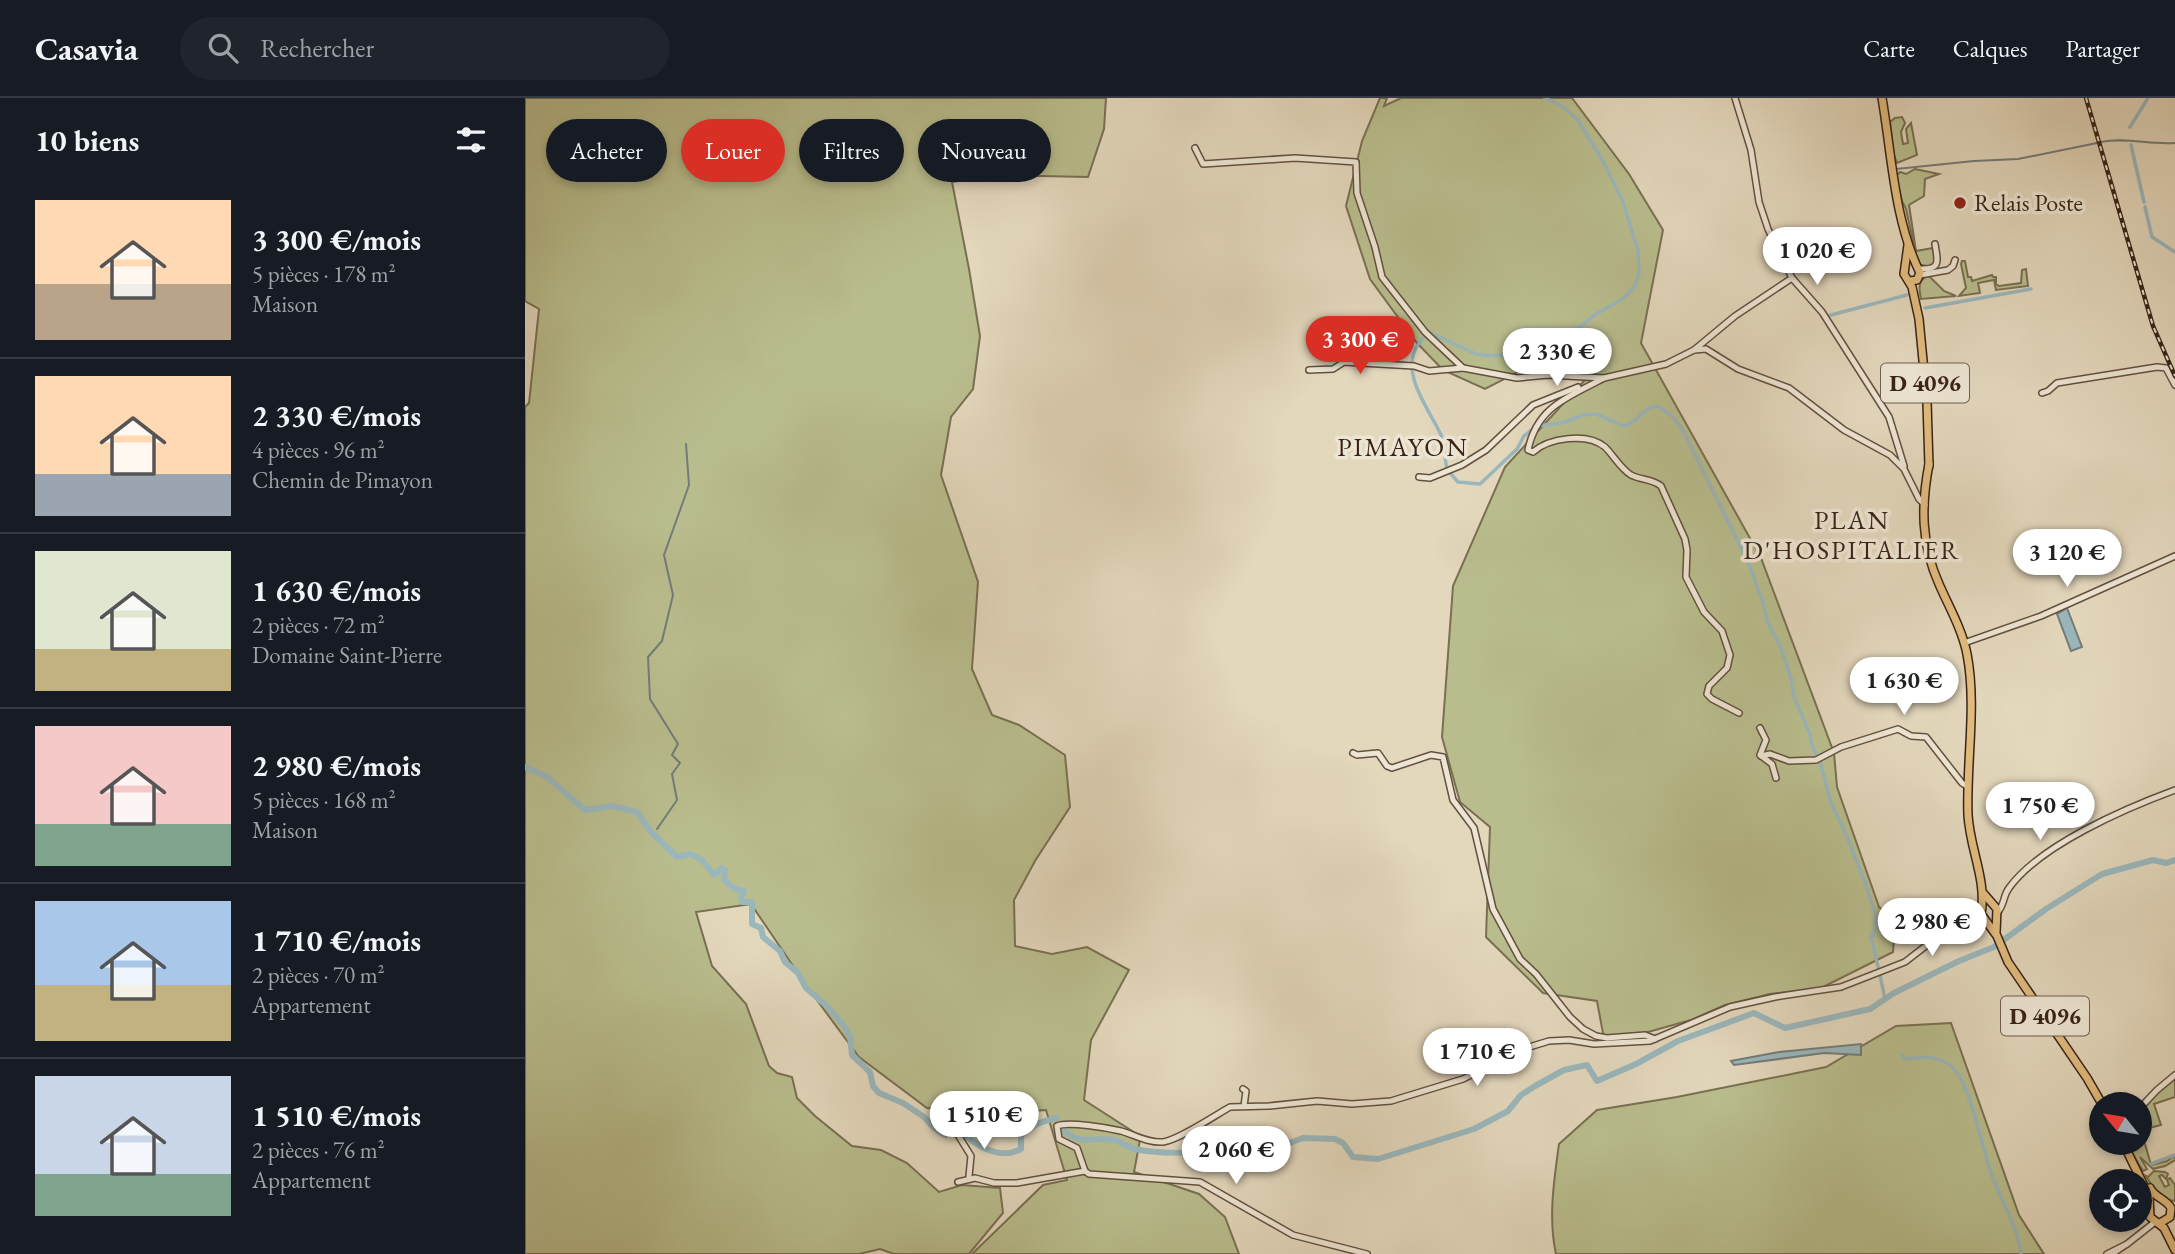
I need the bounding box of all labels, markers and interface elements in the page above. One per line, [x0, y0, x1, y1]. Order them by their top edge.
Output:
search box [180, 17, 670, 80]
text: Casavia [35, 27, 138, 70]
icon: search [204, 29, 242, 67]
text: Rechercher [260, 31, 374, 65]
text: Carte [1863, 33, 1915, 64]
text: Calques [1953, 33, 2027, 64]
text: Partager [2065, 33, 2140, 64]
chip: Acheter [546, 119, 667, 182]
chip: Louer [681, 119, 785, 182]
chip: Filtres [799, 119, 904, 182]
chip: Nouveau [918, 119, 1051, 182]
text: 10 biens [35, 121, 139, 160]
icon: filters [452, 121, 490, 159]
place label: Relais Poste [1974, 187, 2083, 218]
marker: Relais Poste [1952, 195, 1968, 211]
text: 3 300 €/mois [252, 220, 421, 259]
icon: home [91, 228, 175, 312]
pin: 1 020 € [1752, 228, 1882, 287]
text: 1 020 € [1779, 235, 1855, 265]
text: 5 pièces · 178 m² [252, 259, 396, 289]
text: Maison [252, 289, 318, 319]
pin: 3 300 € [1295, 316, 1425, 376]
text: 3 300 € [1322, 324, 1398, 354]
pin: 2 330 € [1492, 328, 1622, 388]
text: 2 330 € [1519, 336, 1595, 366]
road number: D 4096 [1881, 364, 1969, 402]
text: 2 330 €/mois [252, 396, 421, 435]
icon: home [91, 404, 175, 488]
district label: PIMAYON [1337, 430, 1469, 464]
text: 4 pièces · 96 m² [252, 435, 385, 465]
text: Chemin de Pimayon [252, 465, 433, 495]
district label: PLAN D'HOSPITALIER [1743, 503, 1961, 567]
pin: 3 120 € [2002, 530, 2132, 589]
text: 3 120 € [2029, 537, 2105, 567]
text: 1 630 €/mois [252, 571, 421, 610]
icon: home [91, 579, 175, 663]
text: 2 pièces · 72 m² [252, 610, 385, 640]
text: Domaine Saint-Pierre [252, 640, 442, 670]
pin: 1 630 € [1839, 658, 1969, 717]
text: 1 630 € [1866, 665, 1942, 695]
text: 2 980 €/mois [252, 746, 421, 785]
icon: home [91, 754, 175, 838]
pin: 1 750 € [1975, 782, 2105, 842]
text: 5 pièces · 168 m² [252, 785, 396, 815]
text: 1 750 € [2002, 790, 2078, 820]
text: Maison [252, 815, 318, 845]
pin: 2 980 € [1867, 898, 1997, 958]
text: 2 980 € [1894, 906, 1970, 936]
text: 1 710 €/mois [252, 921, 421, 960]
icon: home [91, 929, 175, 1013]
text: 2 pièces · 70 m² [252, 960, 385, 990]
text: Appartement [252, 990, 371, 1020]
road number: D 4096 [2001, 996, 2089, 1035]
pin: 1 710 € [1412, 1028, 1542, 1088]
text: 1 710 € [1439, 1036, 1515, 1066]
pin: 1 510 € [919, 1091, 1049, 1151]
north arrow [2089, 1092, 2153, 1155]
map controls [2089, 1092, 2152, 1232]
text: 1 510 €/mois [252, 1096, 421, 1135]
text: 1 510 € [946, 1099, 1022, 1129]
icon: home [91, 1104, 175, 1188]
pin: 2 060 € [1171, 1126, 1301, 1186]
text: 2 060 € [1198, 1134, 1274, 1164]
text: 2 pièces · 76 m² [252, 1135, 385, 1165]
text: Appartement [252, 1165, 371, 1195]
button: locate [2089, 1169, 2152, 1232]

